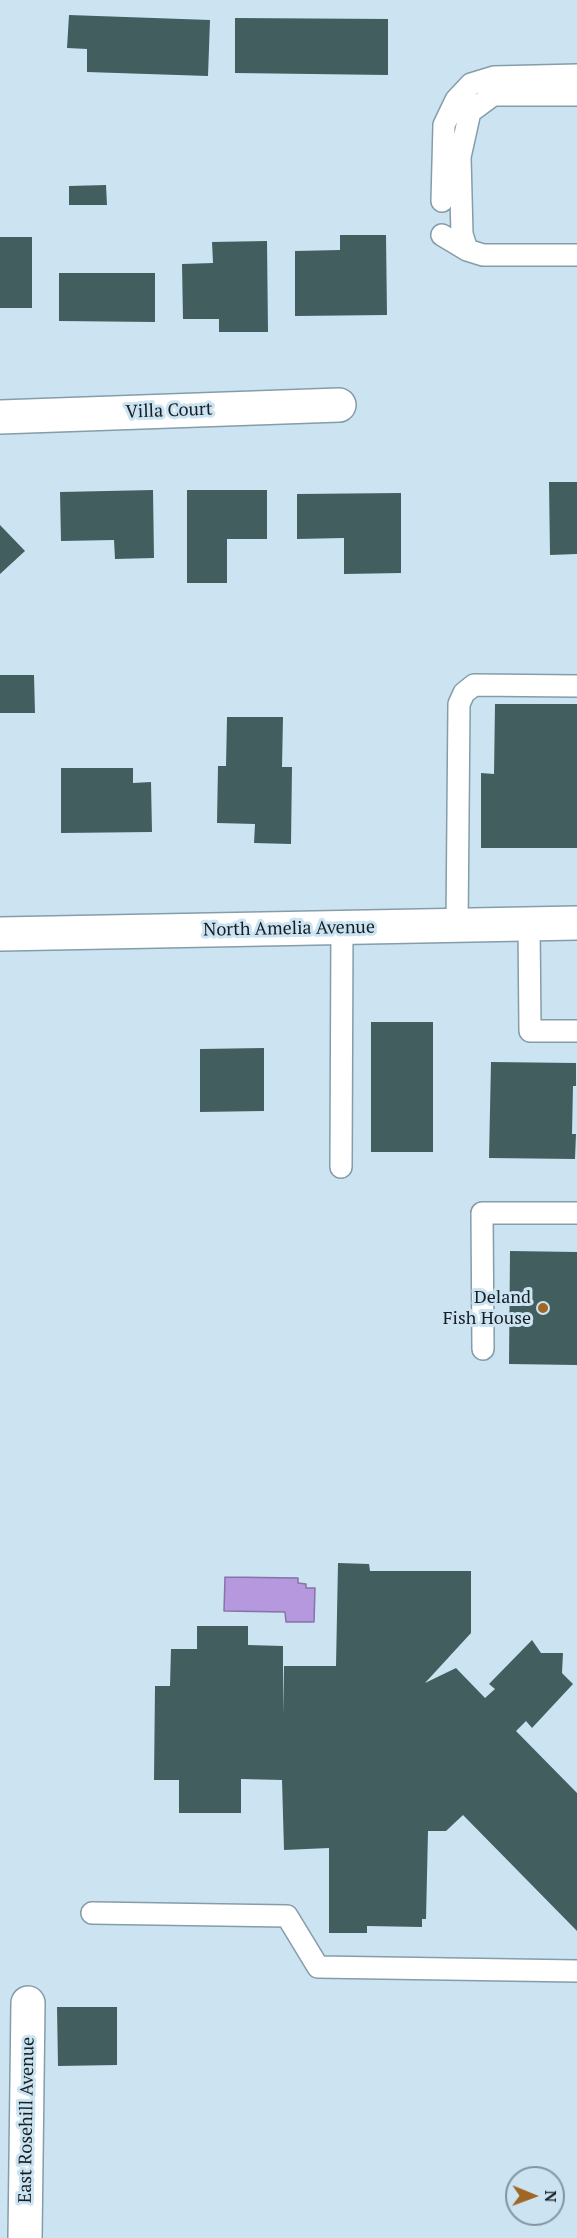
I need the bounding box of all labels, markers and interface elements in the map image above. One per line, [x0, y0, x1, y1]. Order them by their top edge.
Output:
street label: Villa Court [125, 399, 213, 423]
street label: North Amelia Avenue [203, 917, 375, 941]
place label: Deland Fish House [443, 1287, 531, 1330]
marker: Deland Fish House [536, 1301, 550, 1315]
street label: East Rosehill Avenue [15, 2037, 39, 2203]
north arrow [505, 2166, 565, 2226]
text: N [540, 2190, 562, 2203]

